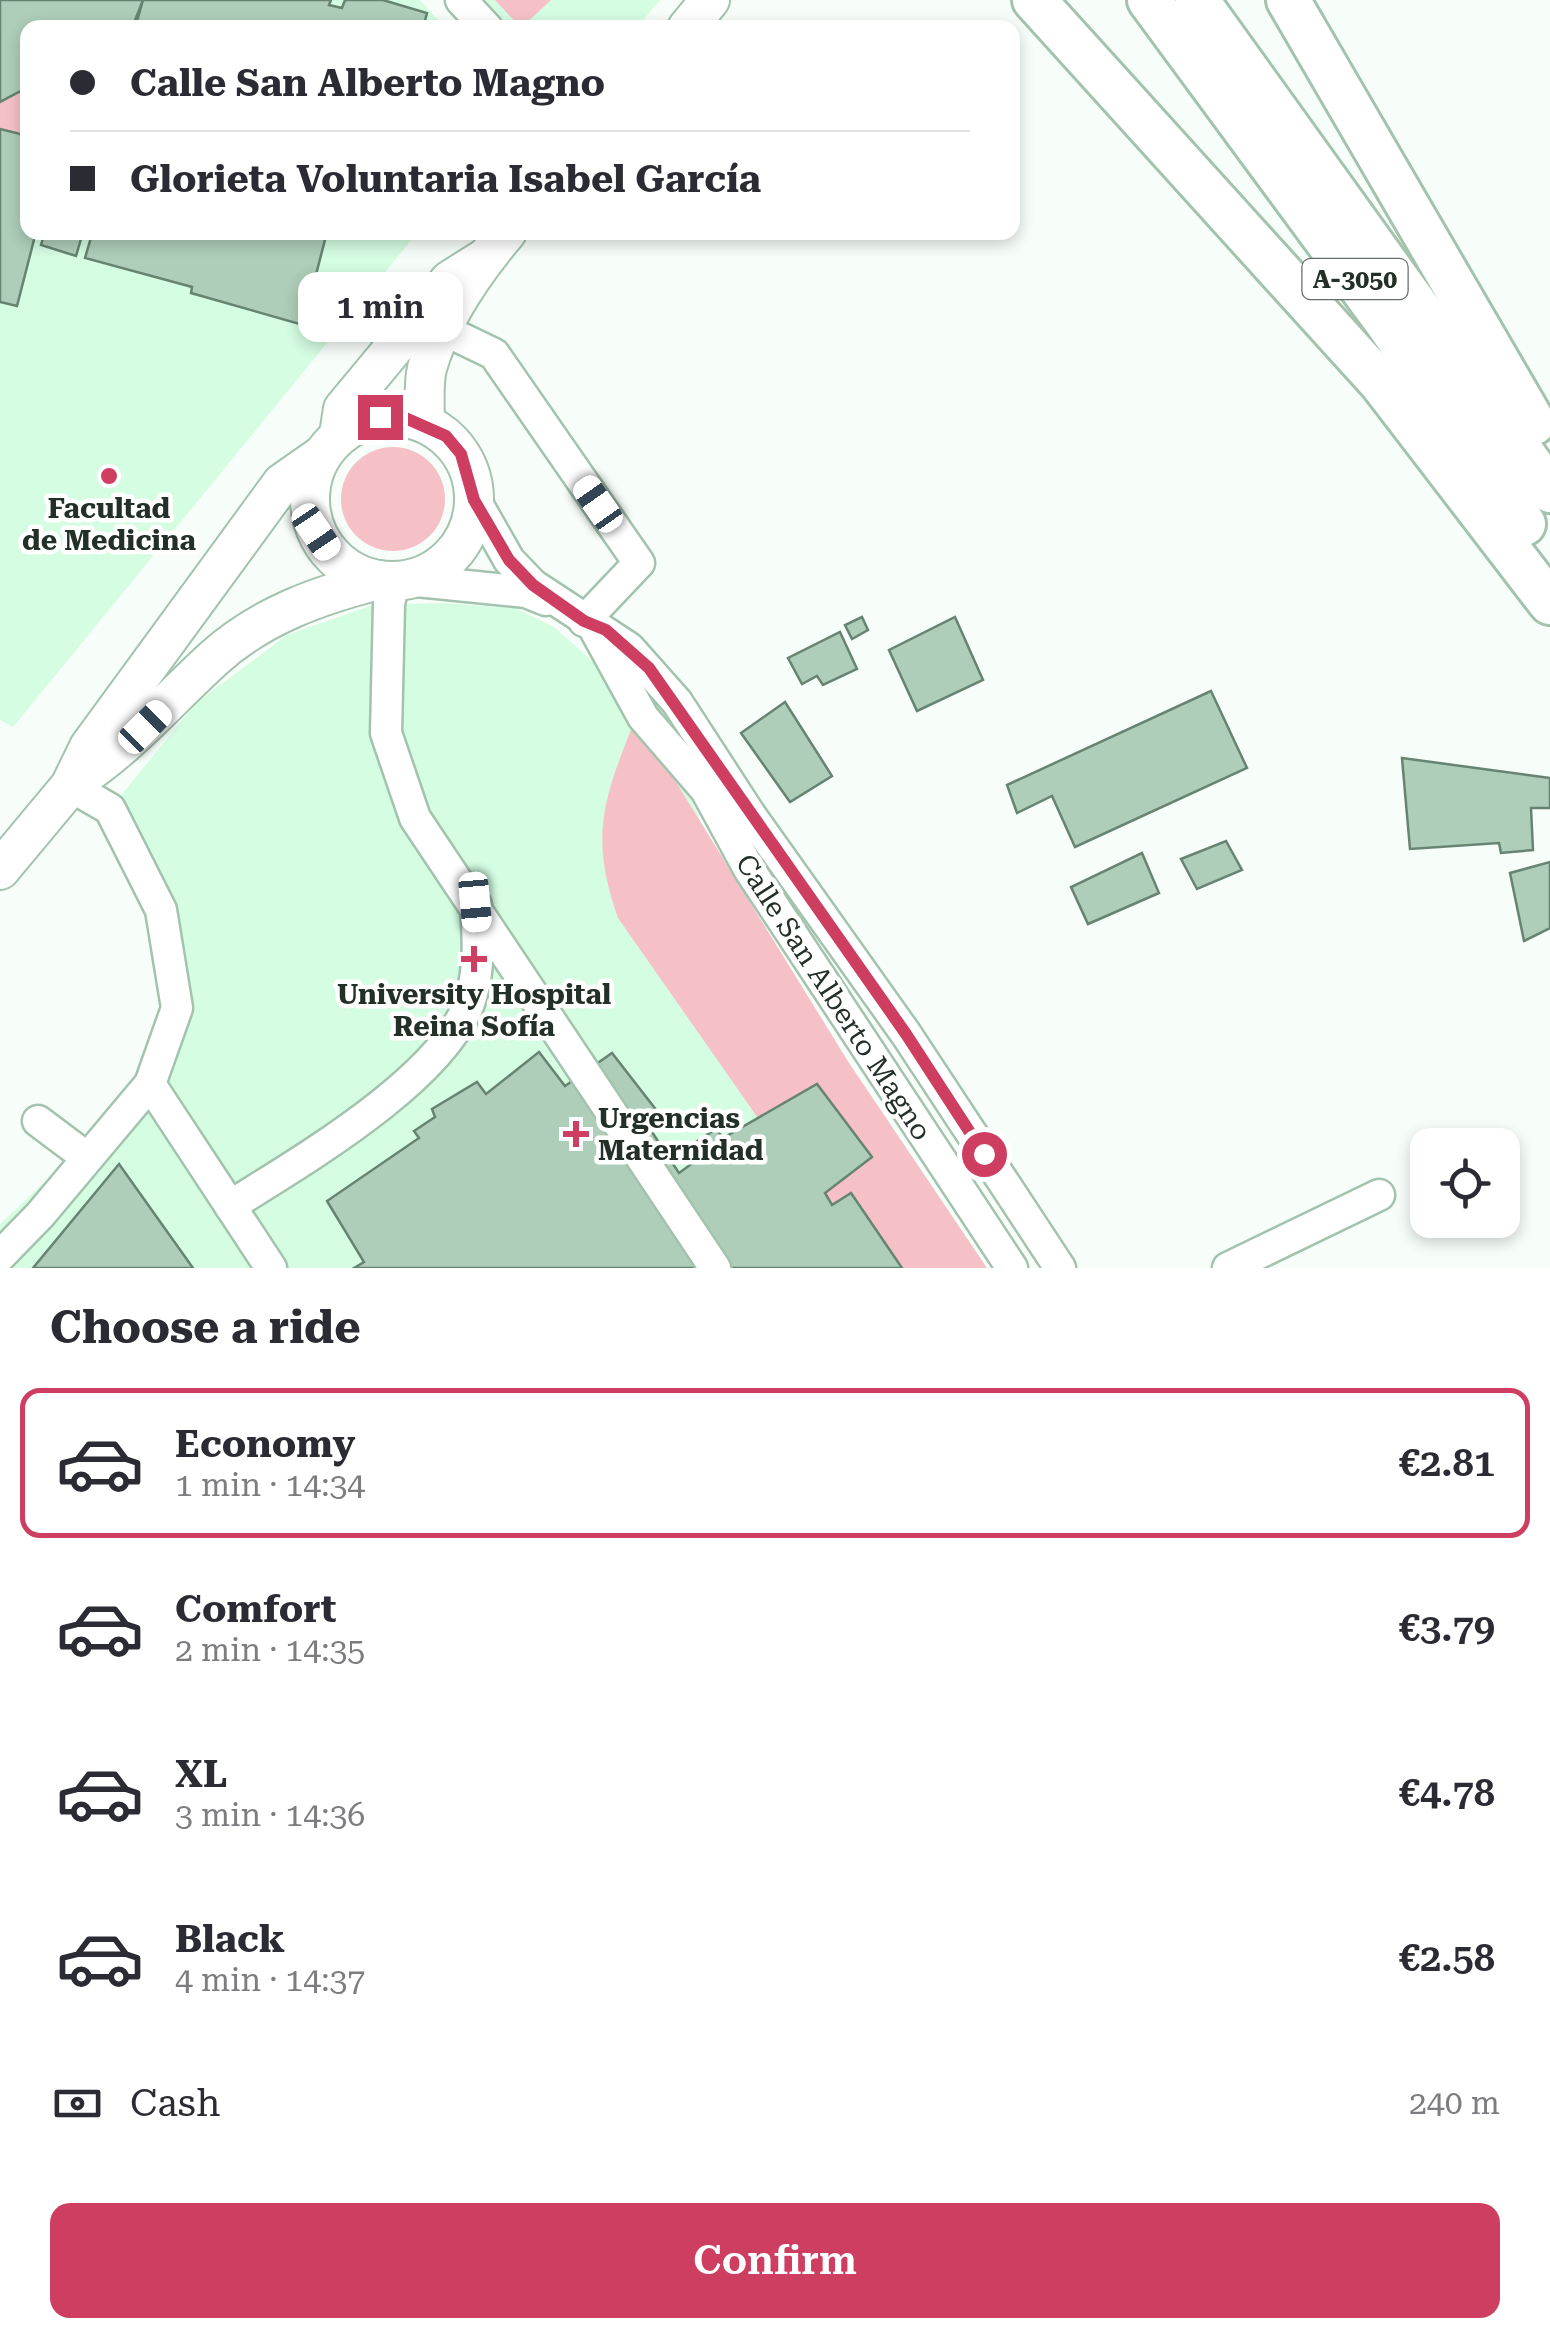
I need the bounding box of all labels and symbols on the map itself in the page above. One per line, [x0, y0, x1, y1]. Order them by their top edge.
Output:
road number: A-3050 [1302, 259, 1408, 299]
callout: 1 min [298, 272, 462, 342]
route end [358, 395, 403, 440]
marker: Facultad de Medicina [98, 465, 120, 487]
car [569, 471, 627, 537]
place label: Facultad de Medicina [22, 492, 197, 557]
car [287, 499, 345, 565]
car [113, 695, 177, 759]
street label: Calle San Alberto Magno [729, 848, 938, 1146]
car [457, 871, 493, 933]
marker: University Hospital Reina Sofía [461, 946, 487, 972]
place label: University Hospital Reina Sofía [337, 978, 611, 1043]
place label: Urgencias Maternidad [598, 1102, 764, 1167]
marker: Urgencias Maternidad [563, 1121, 589, 1147]
route start [962, 1132, 1007, 1177]

